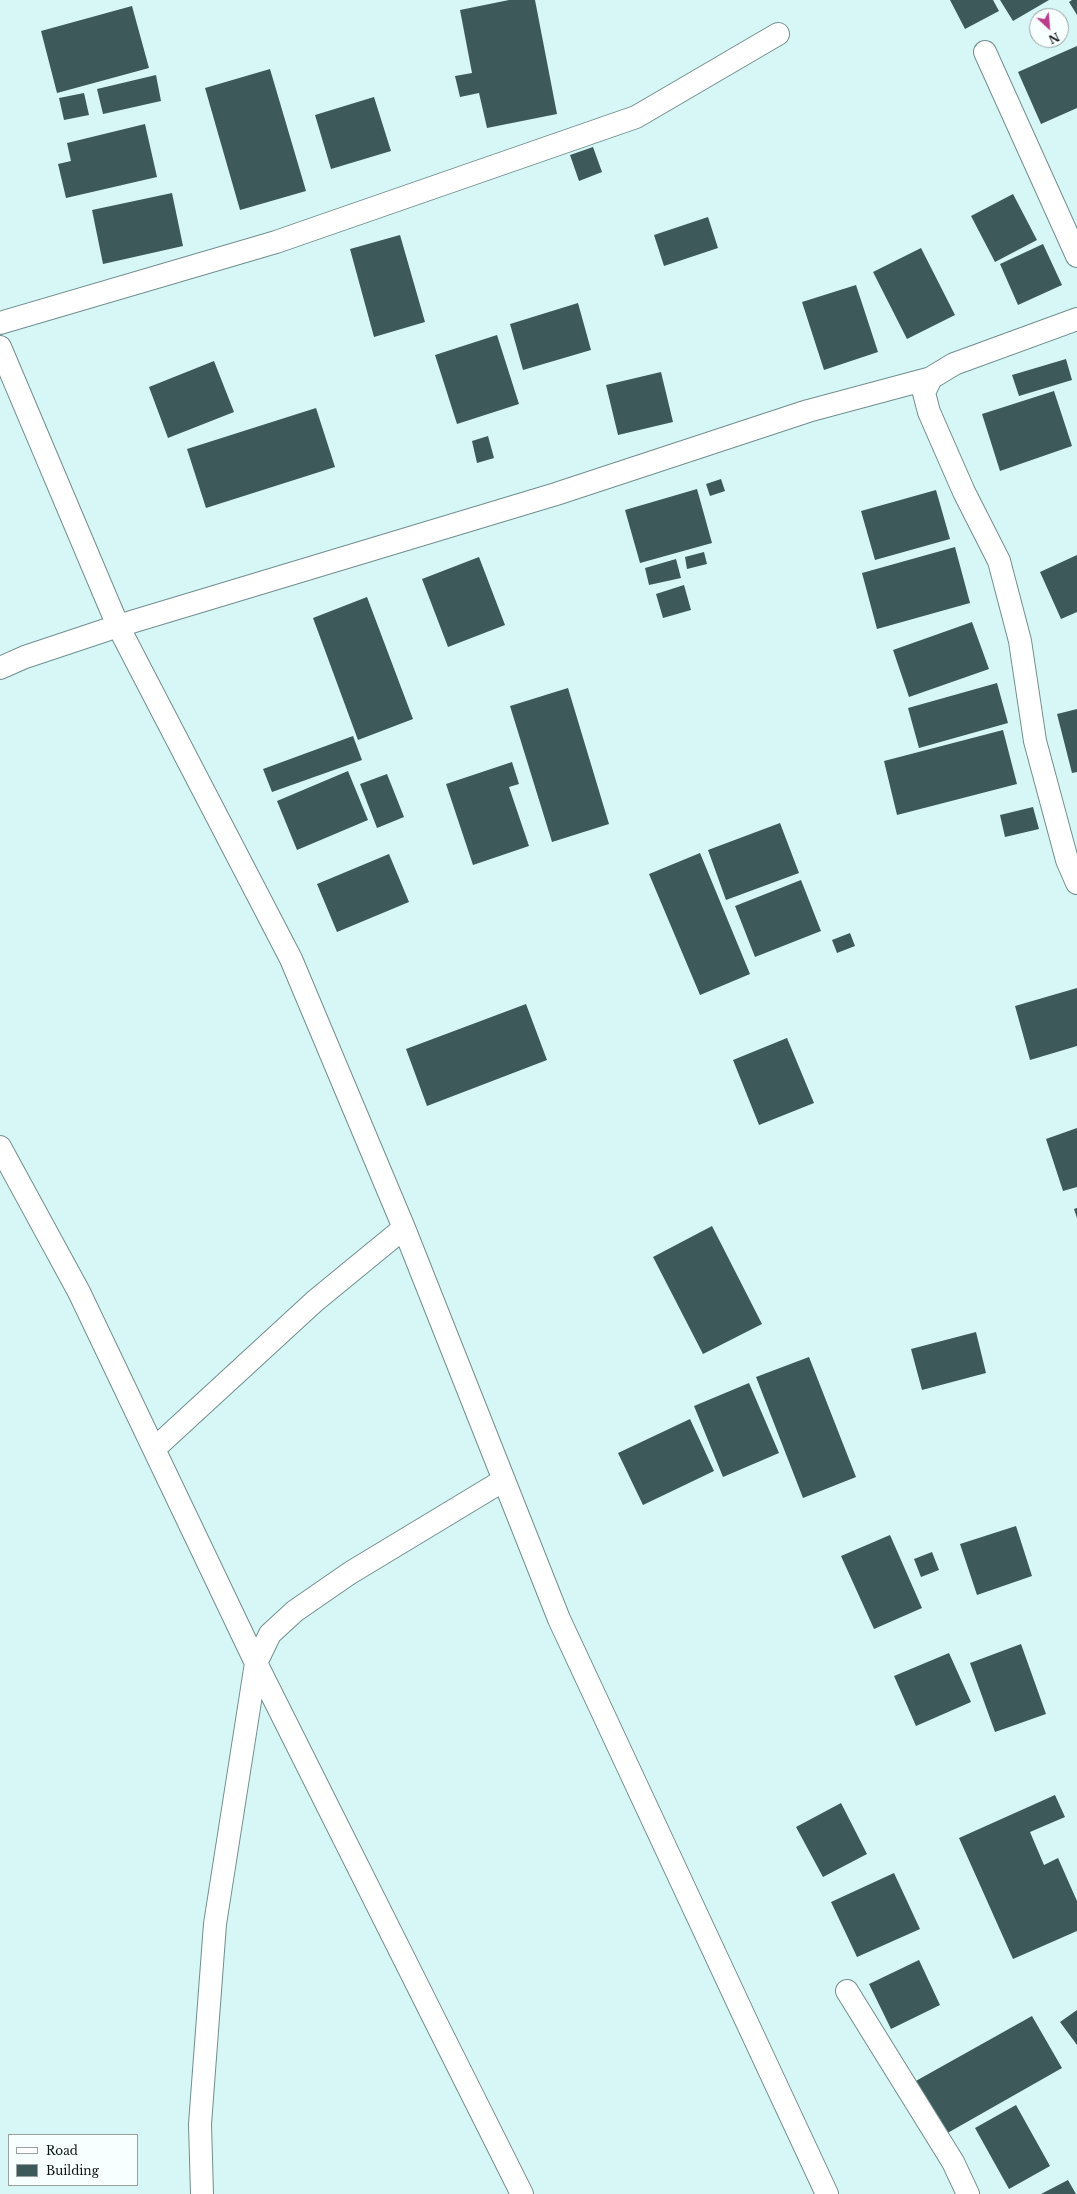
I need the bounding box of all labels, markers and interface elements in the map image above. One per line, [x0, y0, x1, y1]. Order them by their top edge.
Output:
north arrow [1029, 8, 1069, 48]
text: N [1046, 29, 1062, 46]
legend [8, 2134, 138, 2186]
text: Road [46, 2143, 78, 2158]
text: Building [46, 2163, 99, 2178]

